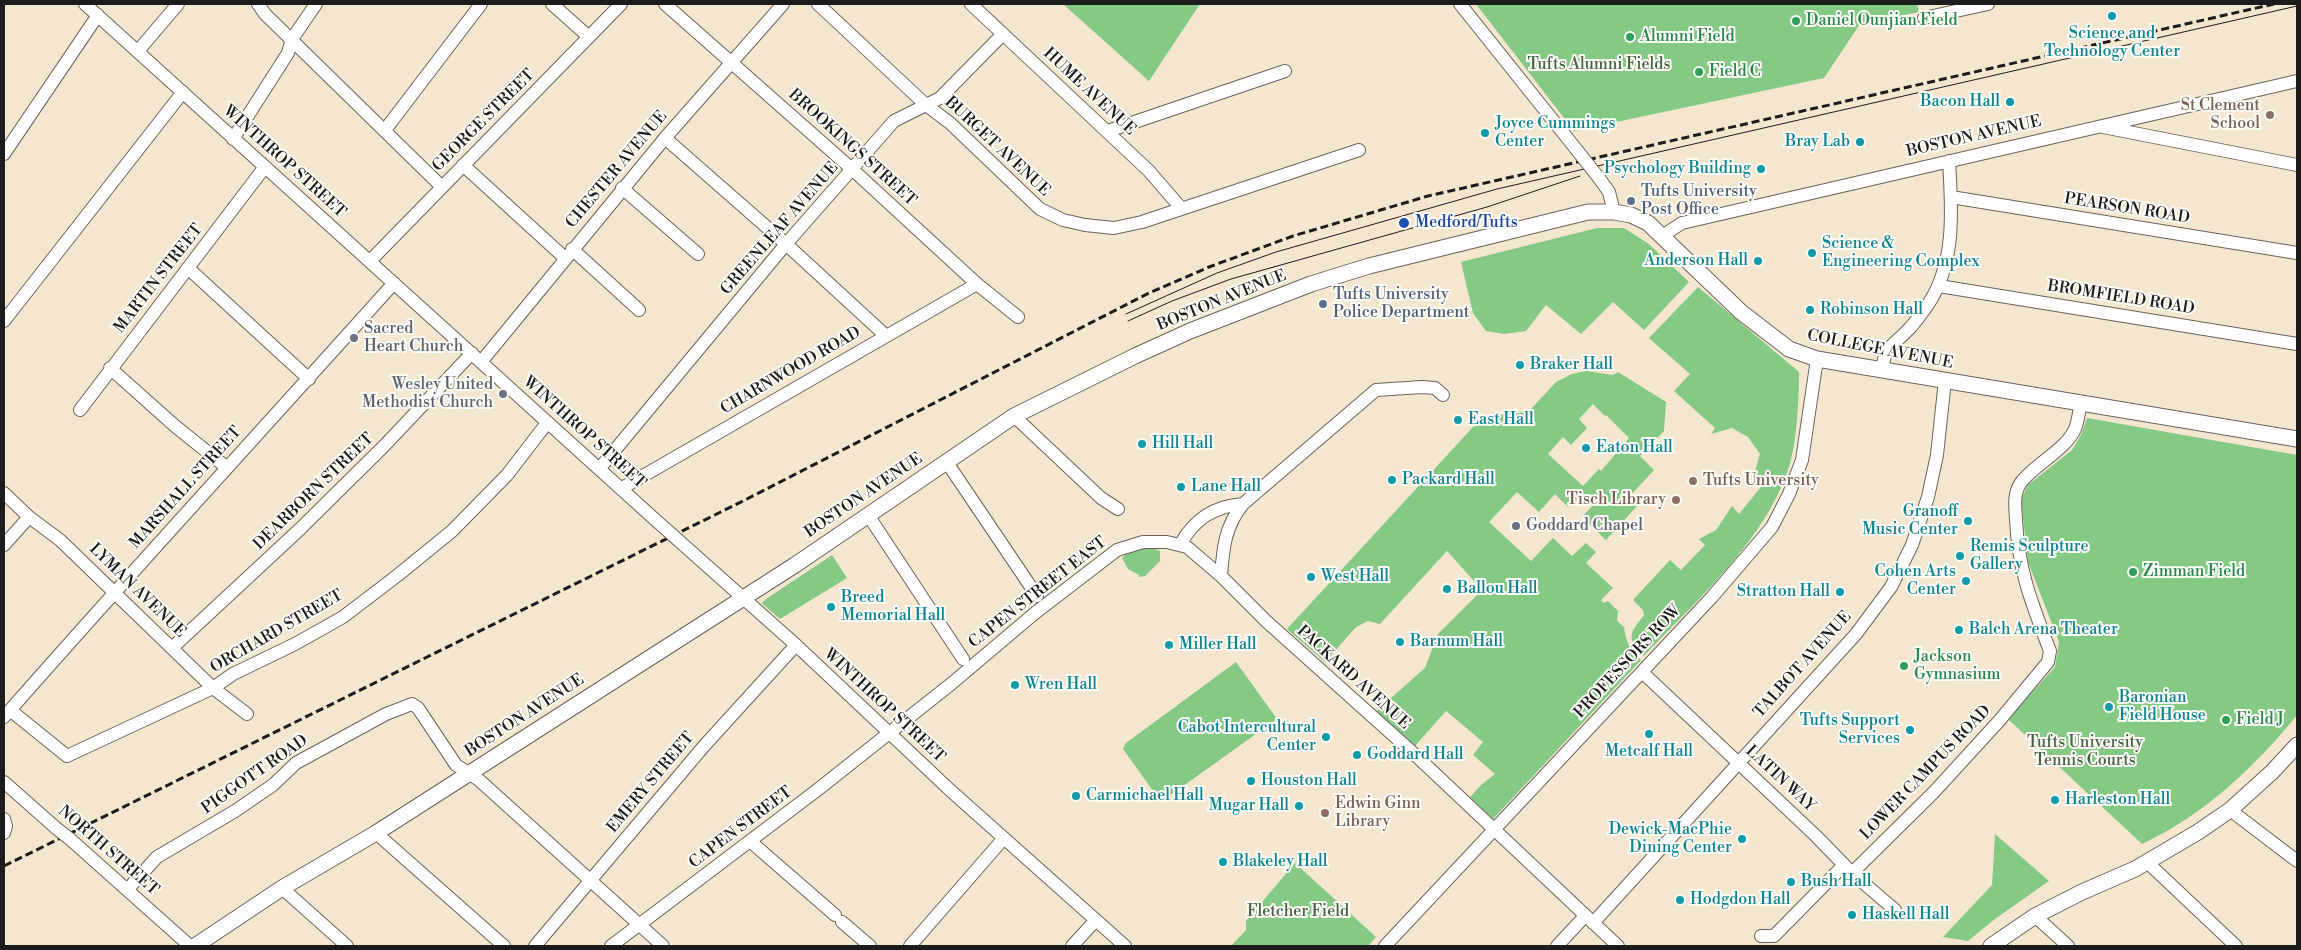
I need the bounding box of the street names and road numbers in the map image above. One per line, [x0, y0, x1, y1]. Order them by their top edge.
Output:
street label: HUME AVENUE [1039, 44, 1139, 140]
street label: GEORGE STREET [429, 66, 539, 176]
street label: BROOKINGS STREET [784, 86, 920, 210]
street label: BURGET AVENUE [940, 93, 1054, 201]
street label: WINTHROP STREET [219, 102, 349, 222]
street label: CHESTER AVENUE [562, 107, 672, 233]
street label: BOSTON AVENUE [1905, 112, 2043, 162]
street label: GREENLEAF AVENUE [717, 159, 843, 299]
street label: PEARSON ROAD [2063, 190, 2191, 228]
street label: MARTIN STREET [110, 221, 208, 337]
street label: BOSTON AVENUE [1155, 266, 1289, 336]
street label: BROMFIELD ROAD [2046, 277, 2196, 319]
street label: CHARNWOOD ROAD [718, 323, 864, 419]
street label: COLLEGE AVENUE [1805, 326, 1955, 374]
street label: WINTHROP STREET [519, 373, 649, 493]
street label: MARSHALL STREET [126, 423, 246, 553]
street label: DEARBORN STREET [250, 430, 378, 554]
street label: BOSTON AVENUE [802, 450, 926, 542]
street label: CAPEN STREET EAST [965, 533, 1111, 653]
street label: LYMAN AVENUE [85, 540, 189, 642]
street label: ORCHARD STREET [207, 586, 347, 678]
street label: PROFESSORS ROW [1571, 601, 1685, 723]
street label: TALBOT AVENUE [1750, 608, 1856, 722]
street label: PACKARD AVENUE [1292, 622, 1414, 734]
street label: WINTHROP STREET [819, 645, 949, 767]
street label: BOSTON AVENUE [462, 670, 588, 762]
street label: LOWER CAMPUS ROAD [1857, 702, 1995, 844]
street label: EMERY STREET [603, 729, 699, 837]
street label: PIGGOTT ROAD [198, 731, 312, 819]
street label: LATIN WAY [1741, 742, 1819, 816]
street label: CAPEN STREET [686, 783, 796, 873]
street label: NORTH STREET [54, 802, 162, 900]

